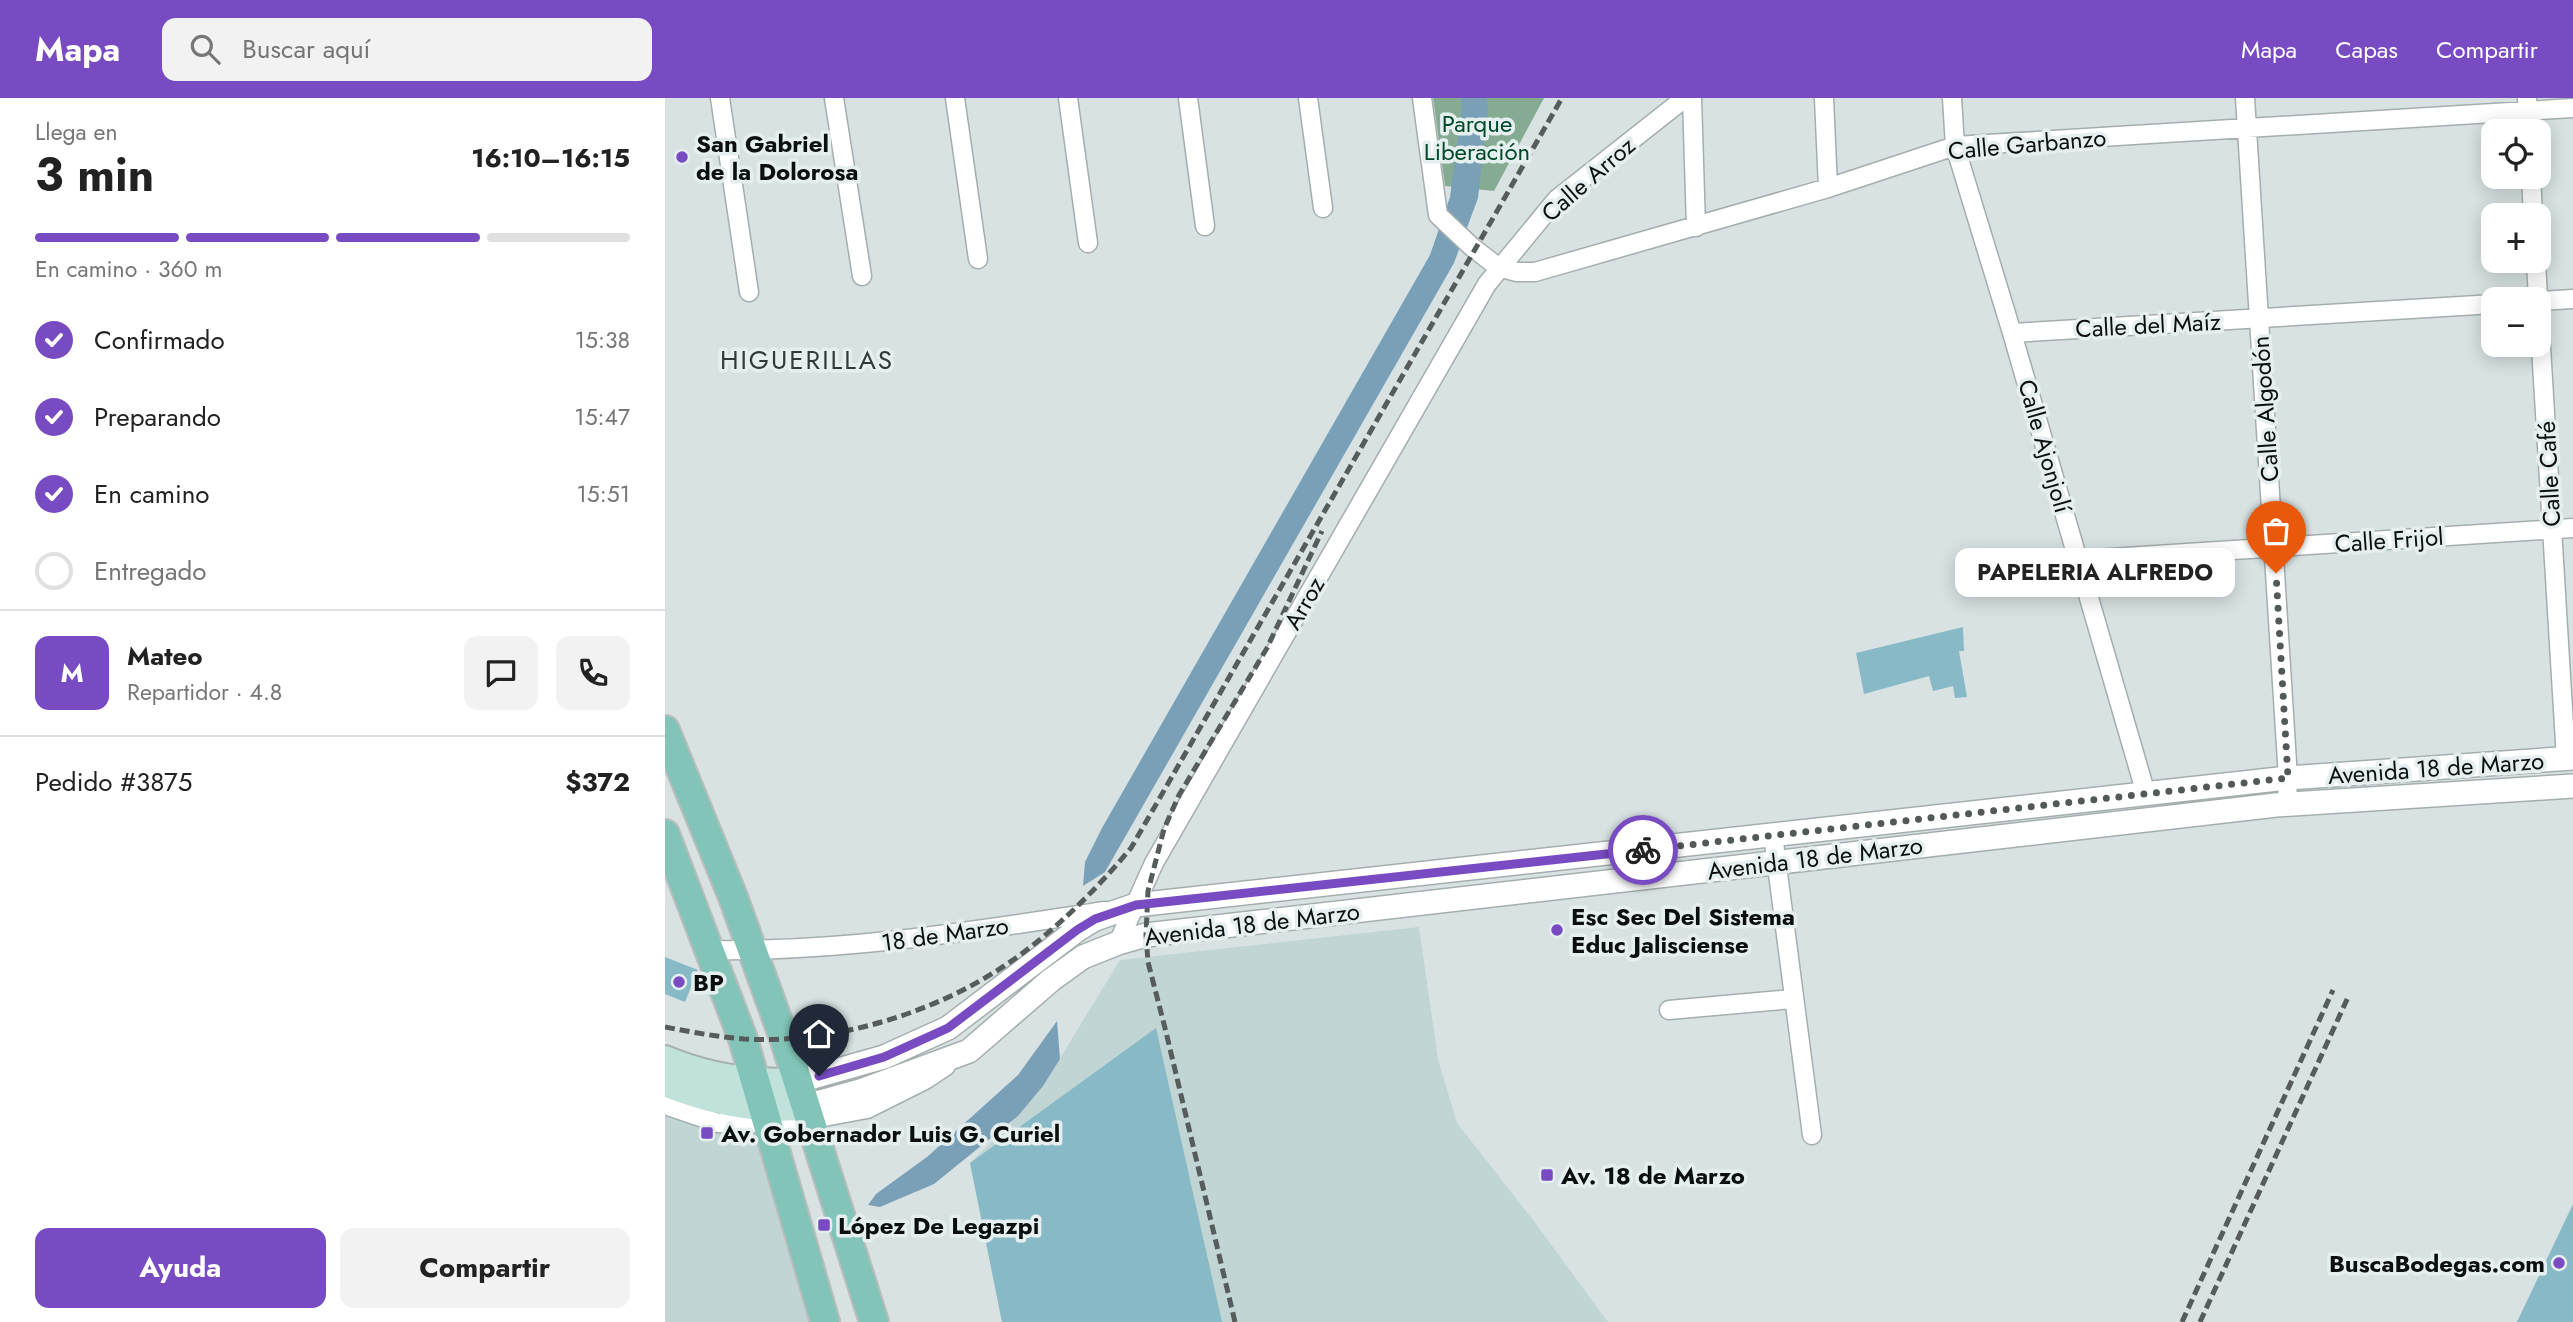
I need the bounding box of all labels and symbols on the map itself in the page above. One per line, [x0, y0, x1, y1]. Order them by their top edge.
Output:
park label: Parque Liberación [1424, 106, 1530, 169]
street label: Calle Garbanzo [1946, 120, 2108, 168]
place label: San Gabriel de la Dolorosa [696, 126, 858, 189]
street label: Calle Arroz [1533, 128, 1643, 230]
marker: San Gabriel de la Dolorosa [674, 149, 690, 165]
street label: Calle del Maíz [2074, 304, 2222, 346]
street label: Calle Algodón [2242, 335, 2288, 483]
district label: HIGUERILLAS [720, 341, 894, 379]
street label: Calle Ajonjolí [2009, 375, 2081, 517]
street label: Calle Café [2529, 420, 2569, 528]
pin [2246, 501, 2306, 573]
street label: Calle Frijol [2333, 519, 2445, 561]
callout: PAPELERIA ALFREDO [1954, 548, 2234, 598]
street label: Arroz [1275, 570, 1333, 636]
street label: Avenida 18 de Marzo [2327, 743, 2545, 793]
courier [1608, 815, 1678, 885]
street label: Avenida 18 de Marzo [1705, 827, 1925, 889]
street label: Avenida 18 de Marzo [1142, 893, 1362, 955]
place label: Esc Sec Del Sistema Educ Jalisciense [1571, 899, 1795, 962]
street label: 18 de Marzo [879, 908, 1011, 960]
marker: Esc Sec Del Sistema Educ Jalisciense [1549, 922, 1565, 938]
place label: BP [693, 965, 724, 1000]
marker: BP [671, 974, 687, 990]
pin [789, 1004, 849, 1076]
place label: Av. Gobernador Luis G. Curiel [720, 1116, 1060, 1151]
marker: Av. Gobernador Luis G. Curiel [699, 1125, 715, 1141]
place label: Av. 18 de Marzo [1560, 1158, 1745, 1193]
marker: Av. 18 de Marzo [1539, 1167, 1555, 1183]
place label: López De Legazpi [838, 1208, 1039, 1243]
marker: López De Legazpi [816, 1217, 832, 1233]
place label: BuscaBodegas.com [2329, 1246, 2545, 1281]
marker: BuscaBodegas.com [2551, 1255, 2567, 1271]

